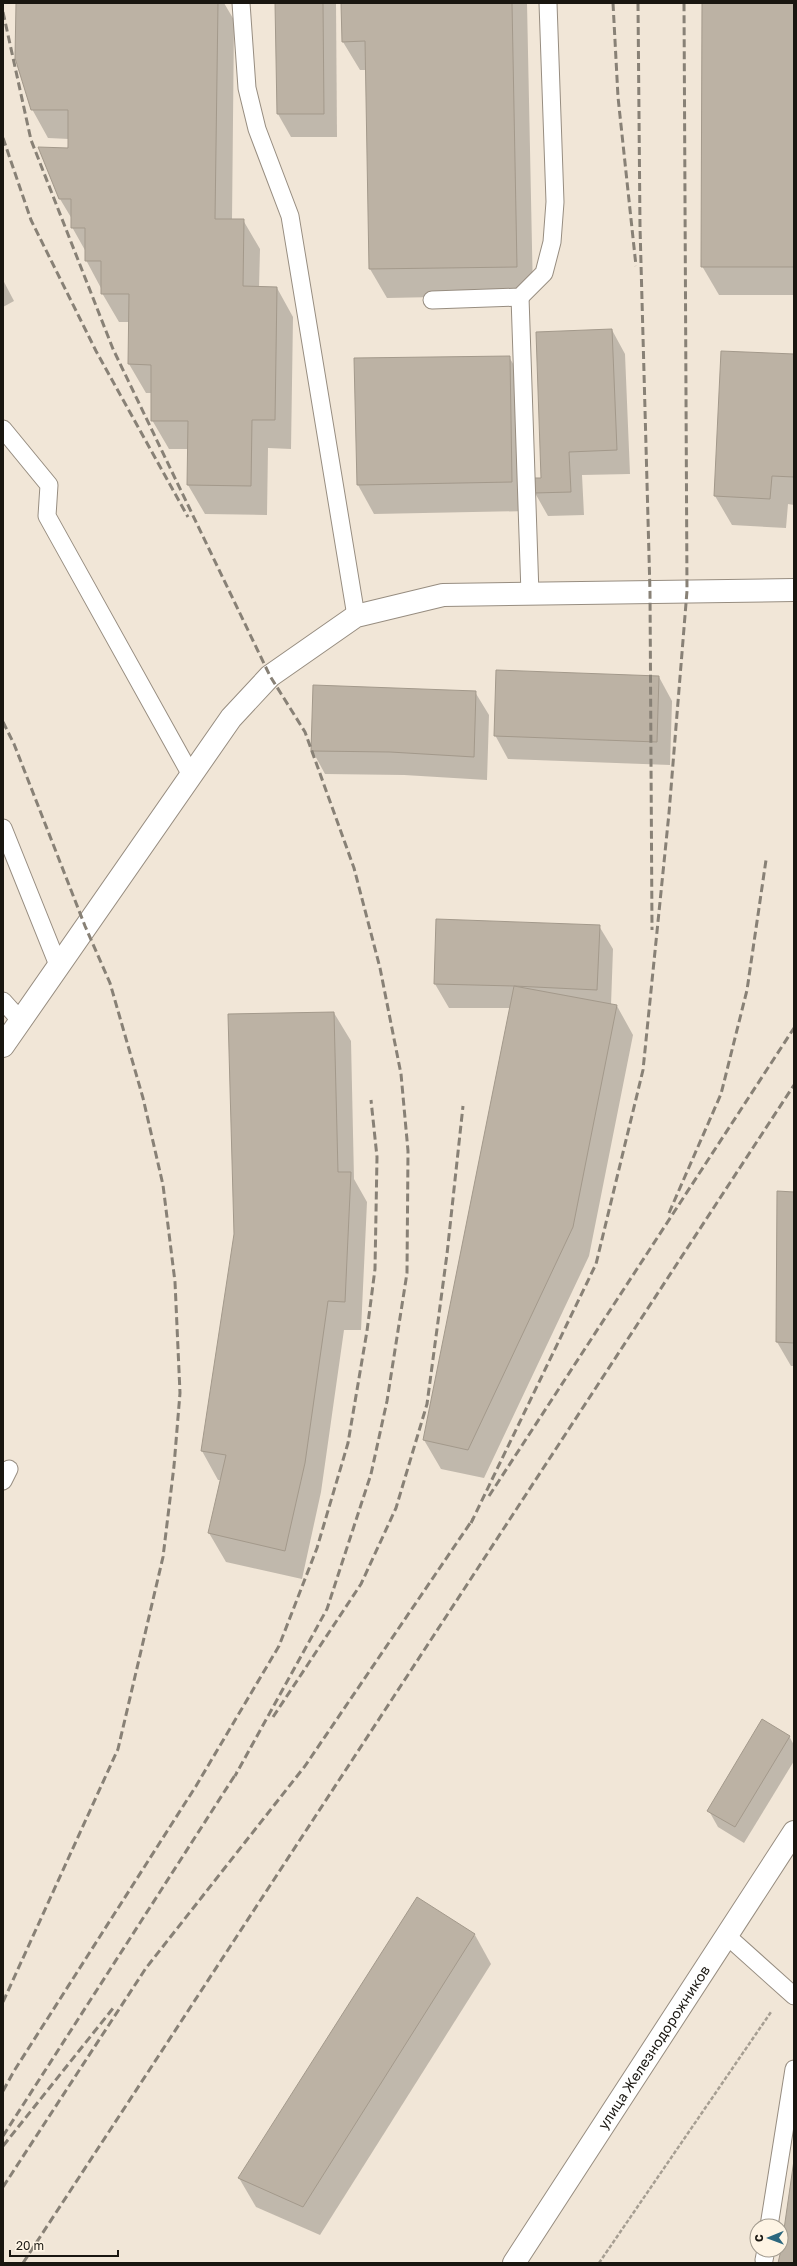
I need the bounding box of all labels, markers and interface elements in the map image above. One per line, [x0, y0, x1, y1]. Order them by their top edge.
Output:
street label: улица Железнодорожников [594, 1962, 713, 2132]
north arrow [749, 2218, 789, 2258]
scale bar [10, 2232, 118, 2258]
text: С [752, 2234, 765, 2242]
text: 20 m [16, 2238, 44, 2253]

